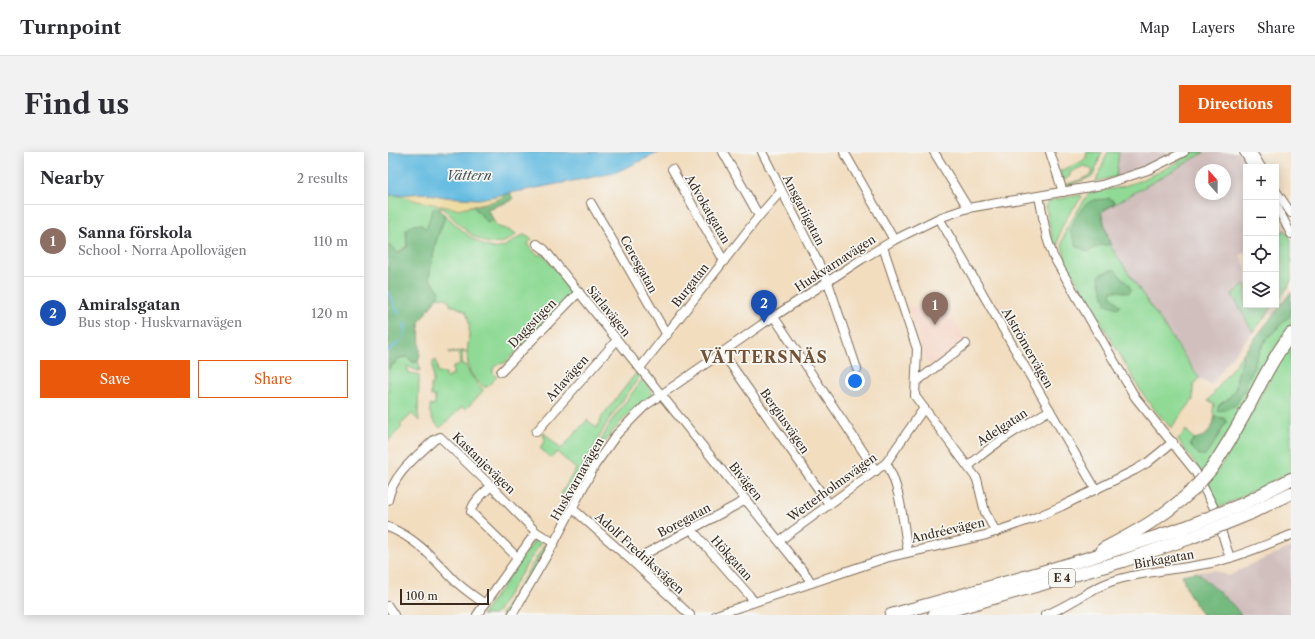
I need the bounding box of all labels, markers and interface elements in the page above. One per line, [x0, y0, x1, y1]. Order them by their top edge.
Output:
text: Turnpoint [20, 16, 121, 39]
text: Map [1139, 19, 1169, 37]
text: Layers [1191, 19, 1235, 37]
text: Share [1257, 19, 1295, 37]
button: Directions [1179, 85, 1291, 123]
text: Find us [24, 87, 129, 121]
north arrow [1195, 164, 1231, 200]
map controls [1243, 164, 1279, 308]
button: + [1243, 164, 1279, 200]
water label: Vättern [446, 167, 492, 183]
text: Nearby [40, 168, 104, 188]
text: 2 results [297, 170, 348, 186]
street label: Advokatgatan [682, 171, 734, 247]
street label: Ansgariigatan [779, 171, 828, 248]
button: − [1243, 200, 1279, 236]
text: Sanna förskola [78, 223, 192, 242]
street label: Huskvarnavägen [792, 231, 879, 295]
text: 1 [50, 233, 56, 249]
text: 110 m [313, 233, 348, 249]
street label: Ceresgatan [617, 233, 661, 296]
button: locate [1243, 236, 1279, 272]
text: School · Norra Apollovägen [78, 242, 247, 258]
street label: Burgatan [668, 260, 712, 310]
button: layers [1243, 272, 1279, 308]
street label: Särlavägen [584, 283, 634, 340]
pin: 2 [751, 290, 777, 323]
pin: 1 [922, 292, 948, 325]
text: Amiralsgatan [78, 295, 180, 314]
street label: Daggstigen [505, 295, 559, 351]
street label: Alströmervägen [998, 304, 1057, 391]
text: 2 [49, 305, 57, 321]
text: 120 m [311, 305, 348, 321]
text: Bus stop · Huskvarnavägen [78, 314, 242, 330]
district label: VÄTTERSNÄS [699, 347, 828, 367]
street label: Arlavägen [542, 352, 592, 405]
button: Save [40, 360, 190, 398]
button: Share [198, 360, 348, 398]
your location [845, 371, 865, 391]
street label: Bergiusvägen [757, 386, 813, 457]
street label: Adelgatan [973, 405, 1030, 449]
street label: Kastanjevägen [449, 429, 519, 497]
street label: Huskvarnavägen [547, 434, 607, 523]
street label: Wetterholmsvägen [784, 449, 880, 525]
street label: Bivägen [726, 459, 766, 504]
street label: Boregatan [655, 500, 714, 540]
street label: Adolf Fredriksvägen [592, 508, 688, 597]
street label: Andréevägen [909, 514, 987, 546]
street label: Hökgatan [708, 533, 756, 584]
street label: Birkagatan [1133, 546, 1196, 572]
road number: E 4 [1049, 569, 1075, 587]
scale bar [400, 587, 489, 606]
text: 100 m [406, 589, 438, 603]

